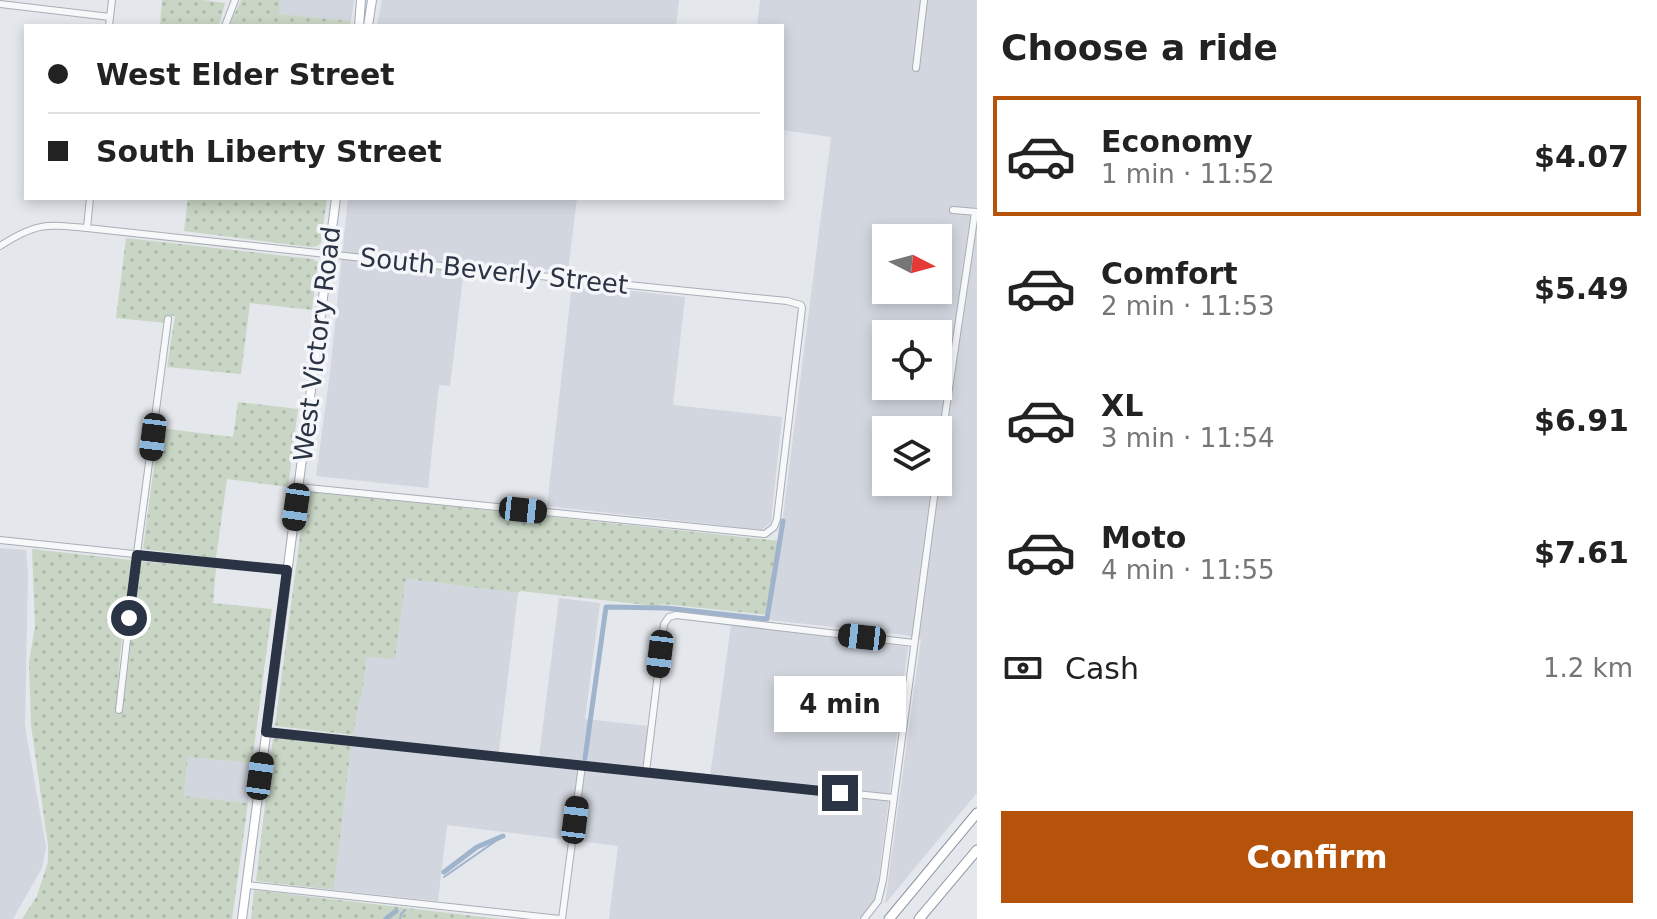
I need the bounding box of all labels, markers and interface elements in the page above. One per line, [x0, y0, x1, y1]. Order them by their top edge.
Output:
text: Choose a ride [1001, 27, 1278, 68]
text: West Elder Street [96, 57, 395, 92]
icon: car [1005, 120, 1077, 192]
text: Economy [1101, 124, 1253, 159]
text: South Liberty Street [96, 134, 442, 169]
text: $4.07 [1534, 139, 1629, 174]
text: 1 min · 11:52 [1101, 159, 1275, 189]
north arrow [872, 224, 952, 304]
map controls [872, 224, 952, 496]
street label: West Victory Road [288, 225, 346, 463]
street label: South Beverly Street [358, 242, 630, 300]
icon: car [1005, 252, 1077, 324]
text: Comfort [1101, 256, 1238, 291]
text: $5.49 [1534, 271, 1629, 306]
text: 2 min · 11:53 [1101, 291, 1275, 321]
button: locate [872, 320, 952, 400]
icon: car [1005, 384, 1077, 456]
text: XL [1101, 388, 1143, 423]
text: $6.91 [1534, 403, 1629, 438]
car [138, 412, 168, 462]
button: layers [872, 416, 952, 496]
text: 3 min · 11:54 [1101, 423, 1275, 453]
car [281, 482, 311, 532]
car [498, 496, 548, 524]
icon: car [1005, 516, 1077, 588]
text: Moto [1101, 520, 1186, 555]
text: $7.61 [1534, 535, 1629, 570]
text: 4 min · 11:55 [1101, 555, 1275, 585]
route start [111, 600, 147, 636]
car [837, 623, 887, 651]
car [645, 629, 675, 679]
icon: cash [1001, 646, 1045, 690]
text: Cash [1065, 651, 1139, 686]
text: 1.2 km [1543, 653, 1633, 683]
callout: 4 min [774, 677, 906, 733]
text: 4 min [799, 689, 881, 719]
car [245, 751, 275, 801]
route end [822, 775, 858, 811]
car [560, 795, 590, 845]
button: Confirm [1001, 811, 1633, 903]

